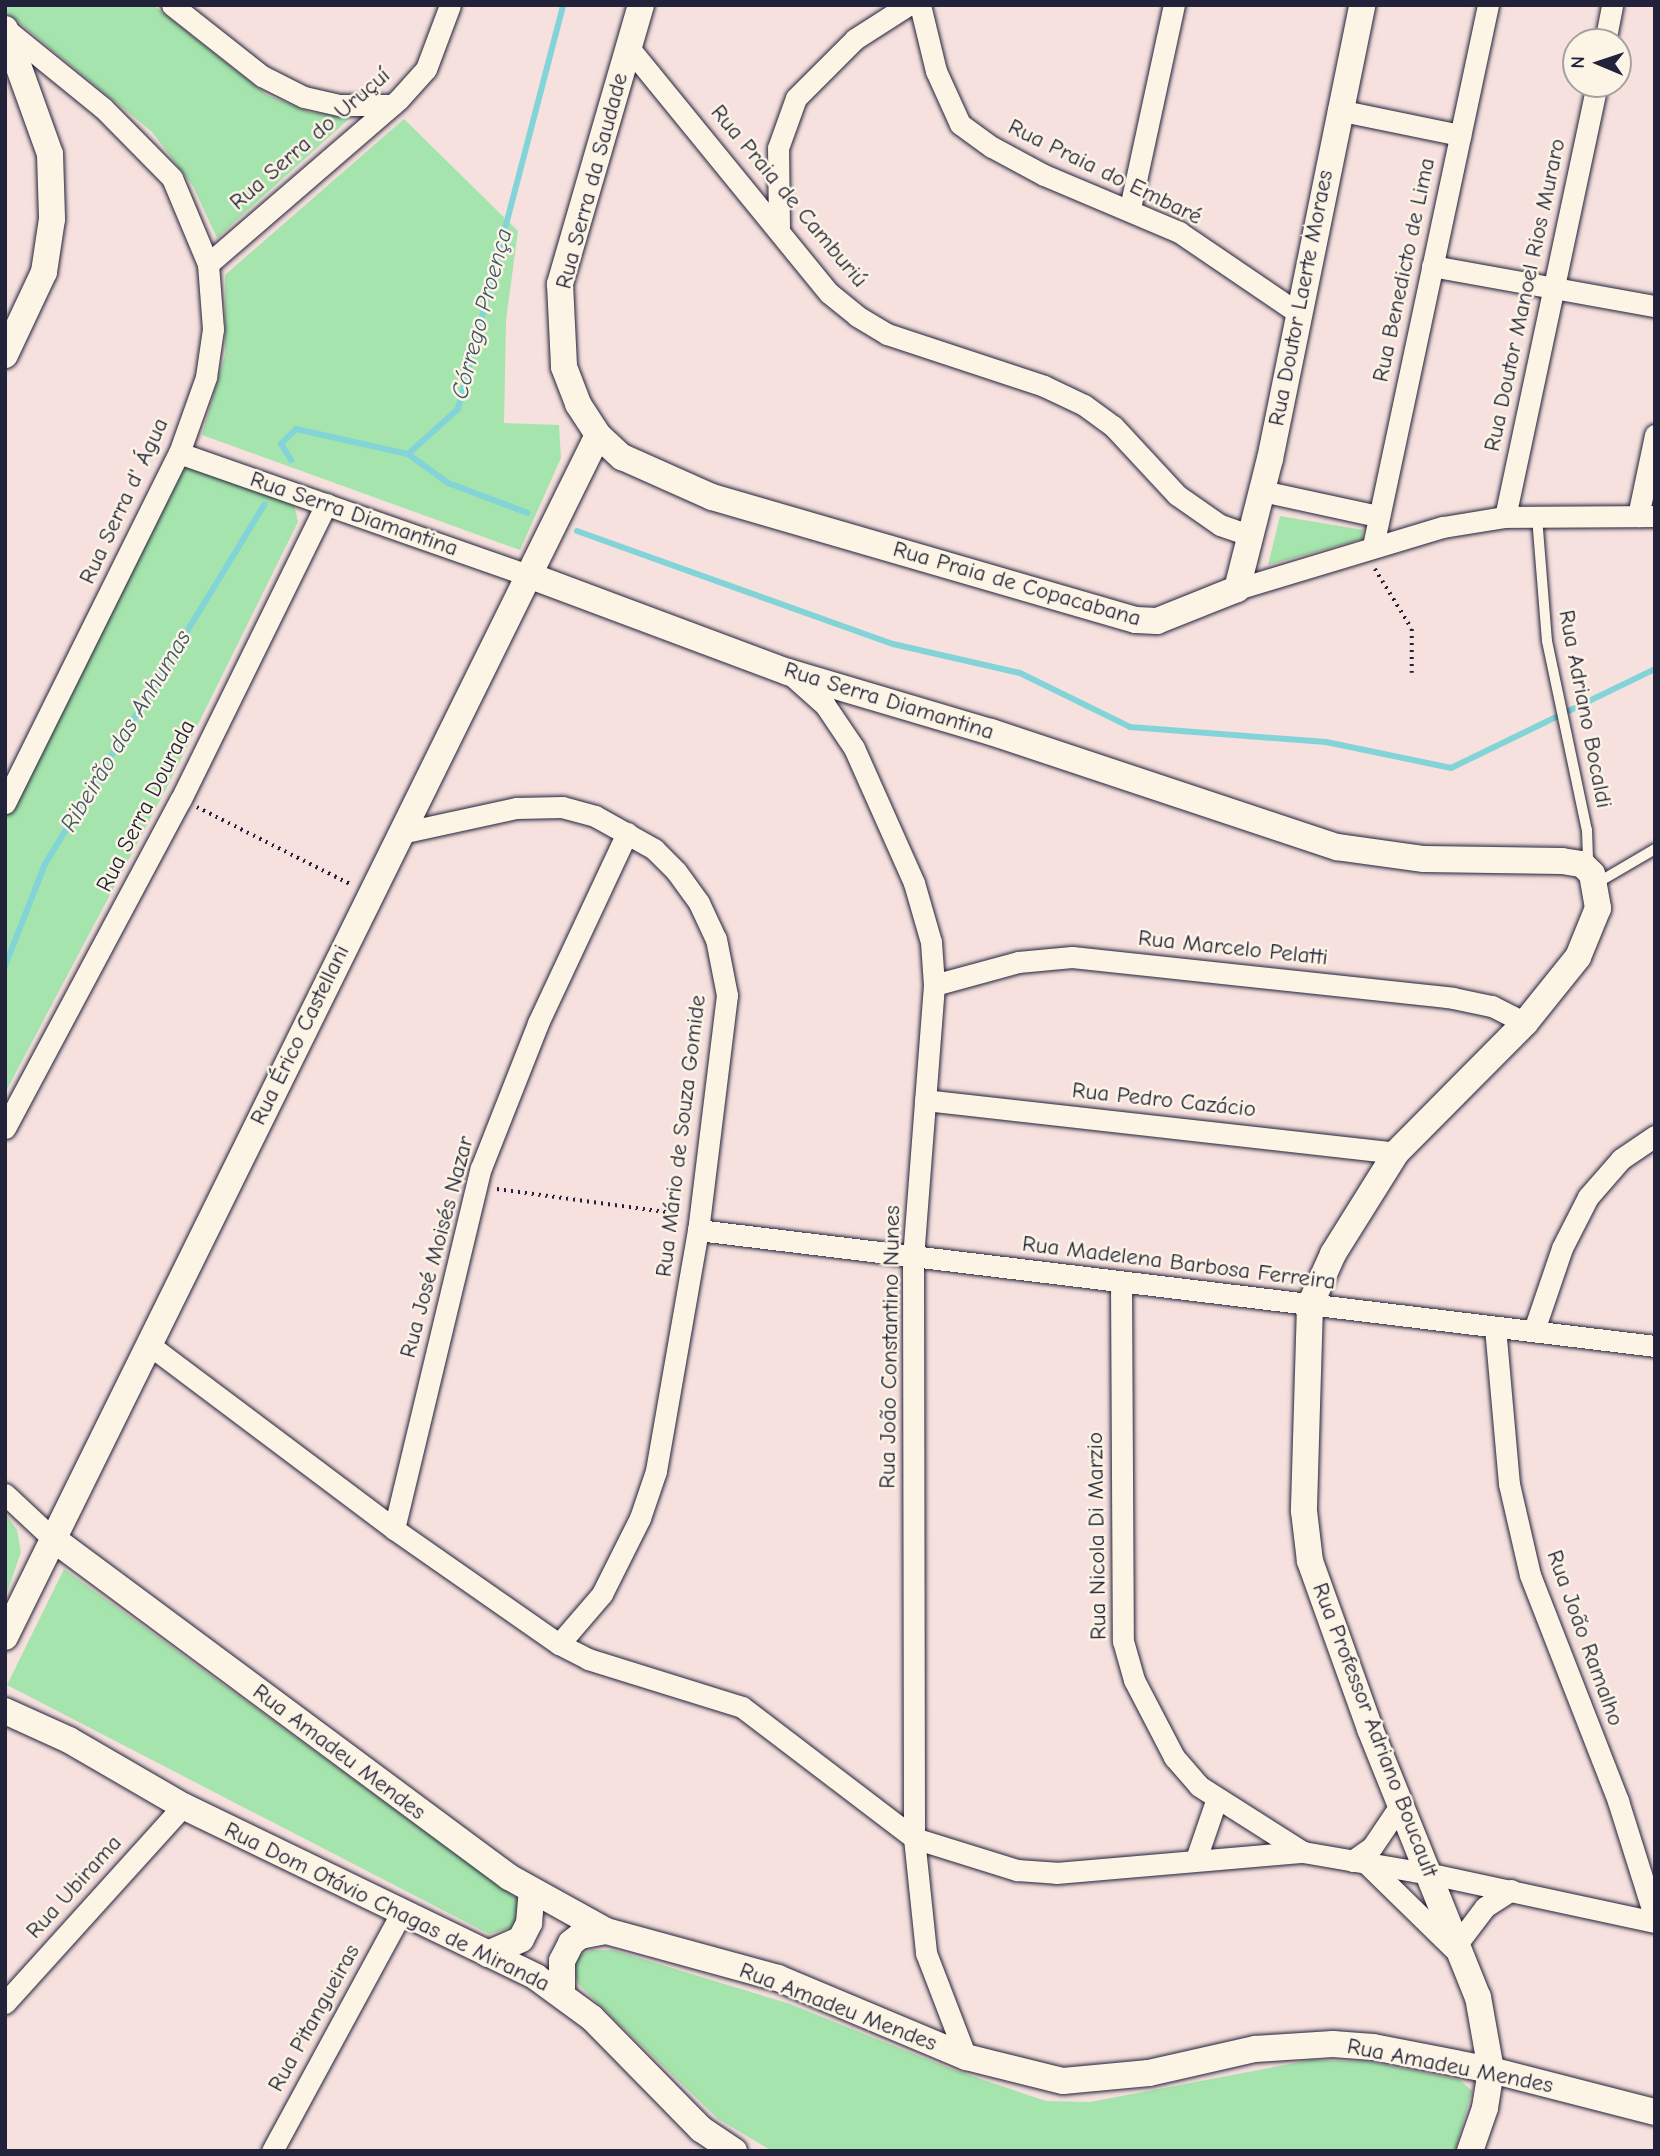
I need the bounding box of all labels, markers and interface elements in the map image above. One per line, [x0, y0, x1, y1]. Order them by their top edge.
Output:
north arrow [1562, 28, 1632, 98]
text: N [1567, 56, 1589, 69]
street label: Rua Serra do Uruçuí [224, 62, 396, 216]
street label: Rua Serra da Saudade [550, 70, 634, 292]
street label: Rua Praia de Camburiú [705, 99, 873, 293]
street label: Rua Praia do Embaré [1004, 113, 1206, 231]
street label: Rua Doutor Manoel Rios Muraro [1478, 136, 1572, 454]
street label: Rua Benedicto de Lima [1367, 155, 1441, 385]
street label: Rua Doutor Laerte Moraes [1263, 168, 1339, 428]
water label: Córrego Proença [445, 226, 519, 402]
street label: Rua Serra d' Água [73, 414, 175, 588]
street label: Rua Serra Diamantina [246, 465, 462, 563]
street label: Rua Praia de Copacabana [890, 535, 1144, 633]
street label: Rua Adriano Bocaldi [1552, 608, 1618, 810]
water label: Ribeirão das Anhumas [54, 625, 198, 837]
street label: Rua Serra Diamantina [781, 656, 997, 746]
street label: Rua Serra Dourada [91, 715, 201, 897]
street label: Rua Marcelo Pelatti [1137, 924, 1329, 972]
street label: Rua Érico Castellani [244, 940, 356, 1130]
street label: Rua Mário de Souza Gomide [650, 993, 712, 1279]
street label: Rua Pedro Cazácio [1071, 1077, 1257, 1123]
street label: Rua José Moisés Nazar [394, 1133, 480, 1361]
street label: Rua João Constantino Nunes [874, 1205, 906, 1489]
street label: Rua Madelena Barbosa Ferreira [1021, 1230, 1337, 1296]
street label: Rua Nicola Di Marzio [1081, 1432, 1113, 1640]
street label: Rua João Ramalho [1540, 1546, 1630, 1730]
street label: Rua Professor Adriano Boucault [1306, 1579, 1444, 1881]
street label: Rua Amadeu Mendes [247, 1678, 431, 1826]
street label: Rua Dom Otávio Chagas de Miranda [220, 1816, 554, 1998]
street label: Rua Ubirama [20, 1830, 128, 1944]
street label: Rua Pitangueiras [262, 1939, 366, 2097]
street label: Rua Amadeu Mendes [735, 1957, 941, 2057]
street label: Rua Amadeu Mendes [1345, 2032, 1555, 2100]

